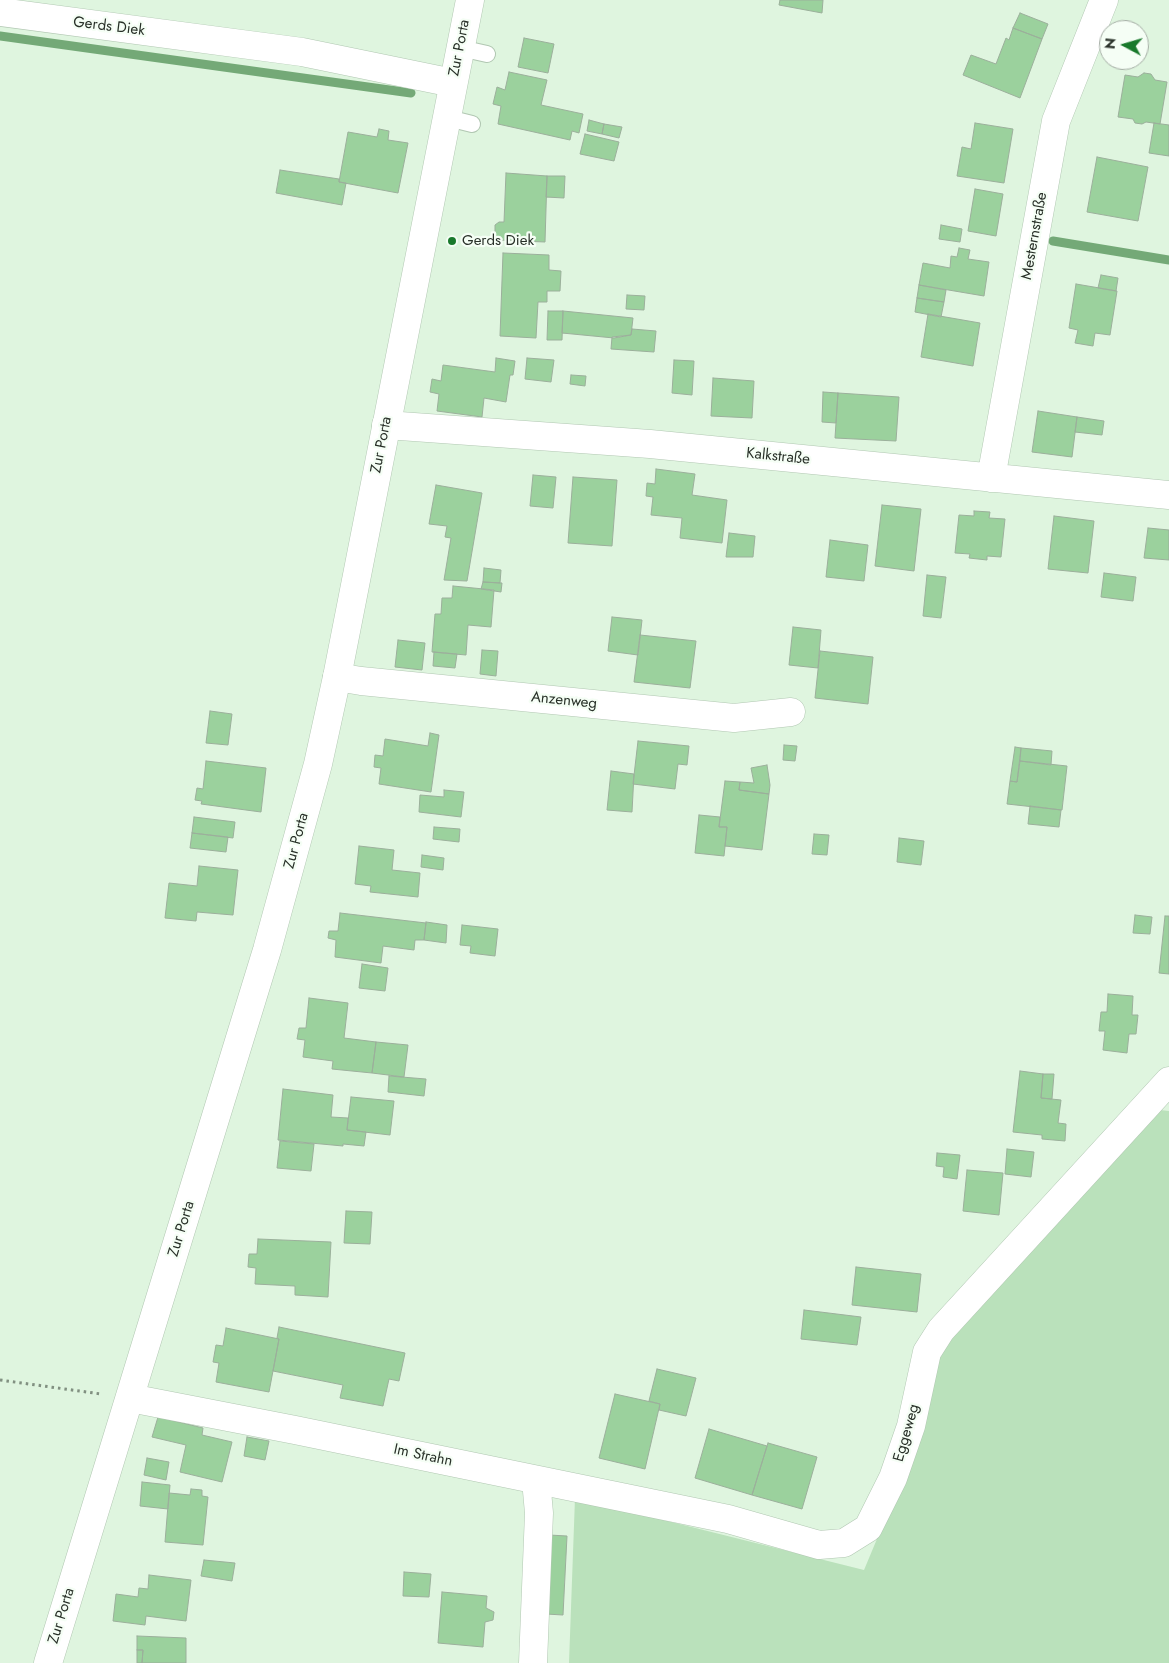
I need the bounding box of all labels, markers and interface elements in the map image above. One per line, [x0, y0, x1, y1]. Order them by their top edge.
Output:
street label: Gerds Diek [72, 14, 146, 40]
street label: Zur Porta [446, 18, 474, 78]
north arrow [1099, 20, 1149, 70]
text: N [1100, 37, 1121, 50]
street label: Mesternstraße [1018, 191, 1052, 281]
place label: Gerds Diek [462, 232, 534, 250]
marker: Gerds Diek [446, 235, 458, 247]
street label: Zur Porta [368, 415, 396, 475]
street label: Kalkstraße [745, 445, 811, 469]
street label: Anzenweg [530, 689, 598, 713]
street label: Zur Porta [281, 811, 313, 871]
street label: Zur Porta [165, 1199, 199, 1259]
street label: Eggeweg [890, 1402, 924, 1464]
street label: Im Strahn [392, 1441, 454, 1471]
street label: Zur Porta [45, 1586, 79, 1646]

